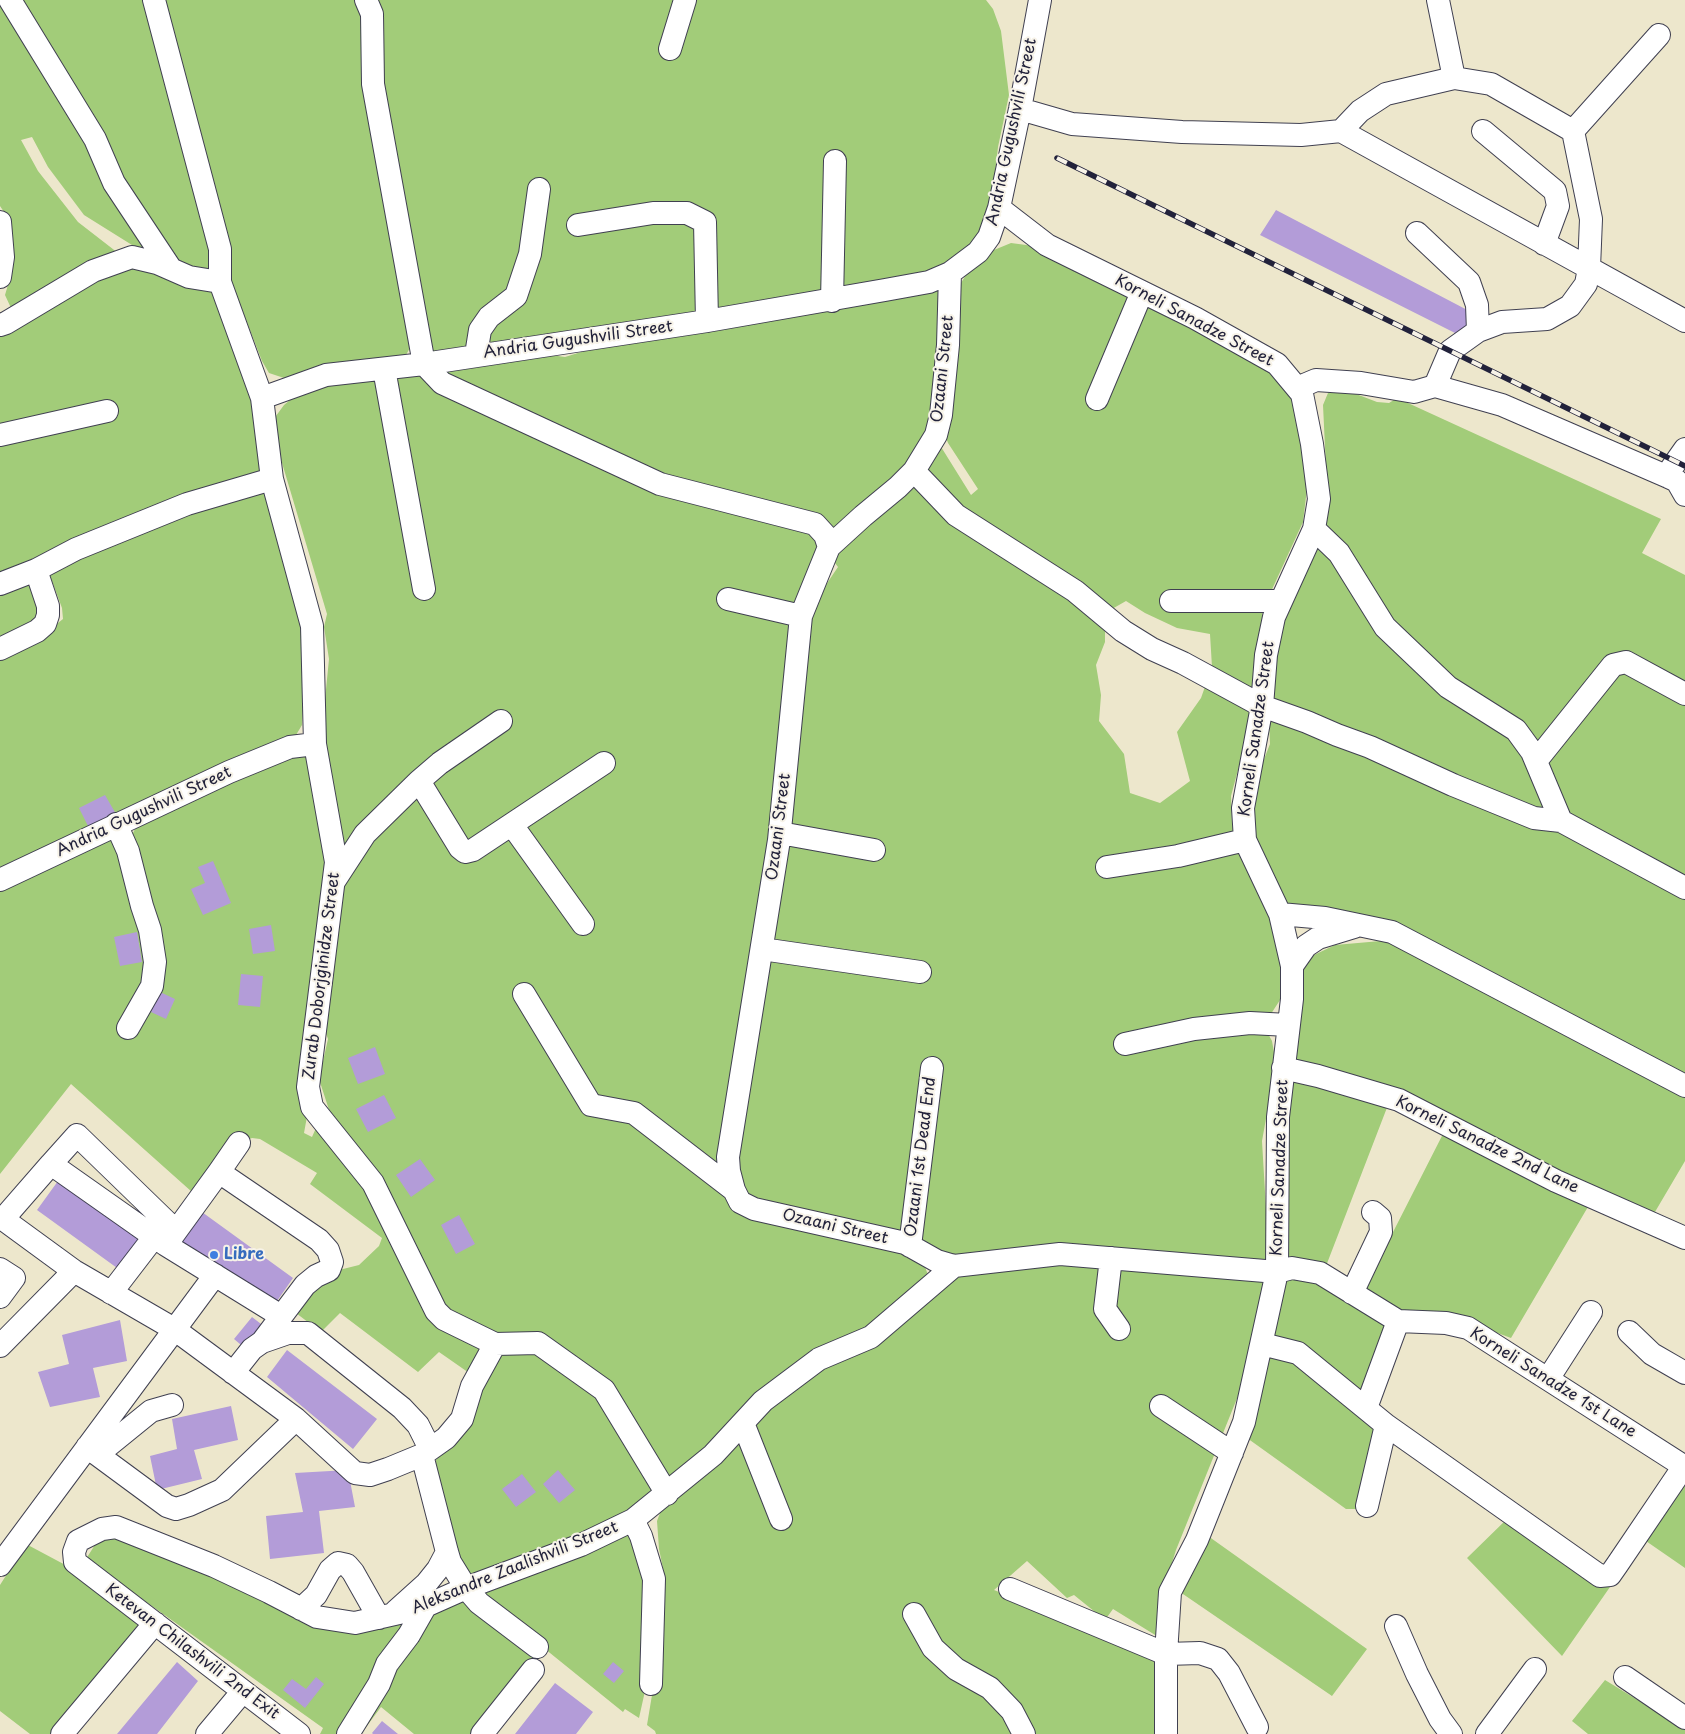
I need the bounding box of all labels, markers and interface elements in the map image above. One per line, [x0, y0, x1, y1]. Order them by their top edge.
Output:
street label: Andria Gugushvili Street [983, 36, 1041, 228]
street label: Korneli Sanadze Street [1111, 271, 1277, 371]
street label: Ozaani Street [928, 314, 958, 424]
street label: Andria Gugushvili Street [482, 317, 674, 363]
street label: Korneli Sanadze Street [1235, 640, 1279, 818]
street label: Andria Gugushvili Street [53, 763, 235, 861]
street label: Ozaani Street [763, 772, 795, 882]
street label: Zurab Doborjginidze Street [300, 871, 344, 1081]
street label: Ozaani 1st Dead End [902, 1076, 940, 1238]
street label: Korneli Sanadze Street [1267, 1079, 1293, 1257]
street label: Korneli Sanadze 2nd Lane [1392, 1092, 1582, 1198]
street label: Ozaani Street [780, 1206, 890, 1248]
place label: Libre [224, 1245, 264, 1265]
marker: Libre [208, 1249, 220, 1261]
street label: Korneli Sanadze 1st Lane [1466, 1324, 1640, 1442]
street label: Aleksandre Zaalishvili Street [409, 1518, 621, 1618]
street label: Ketevan Chilashvili 2nd Exit [101, 1580, 283, 1724]

